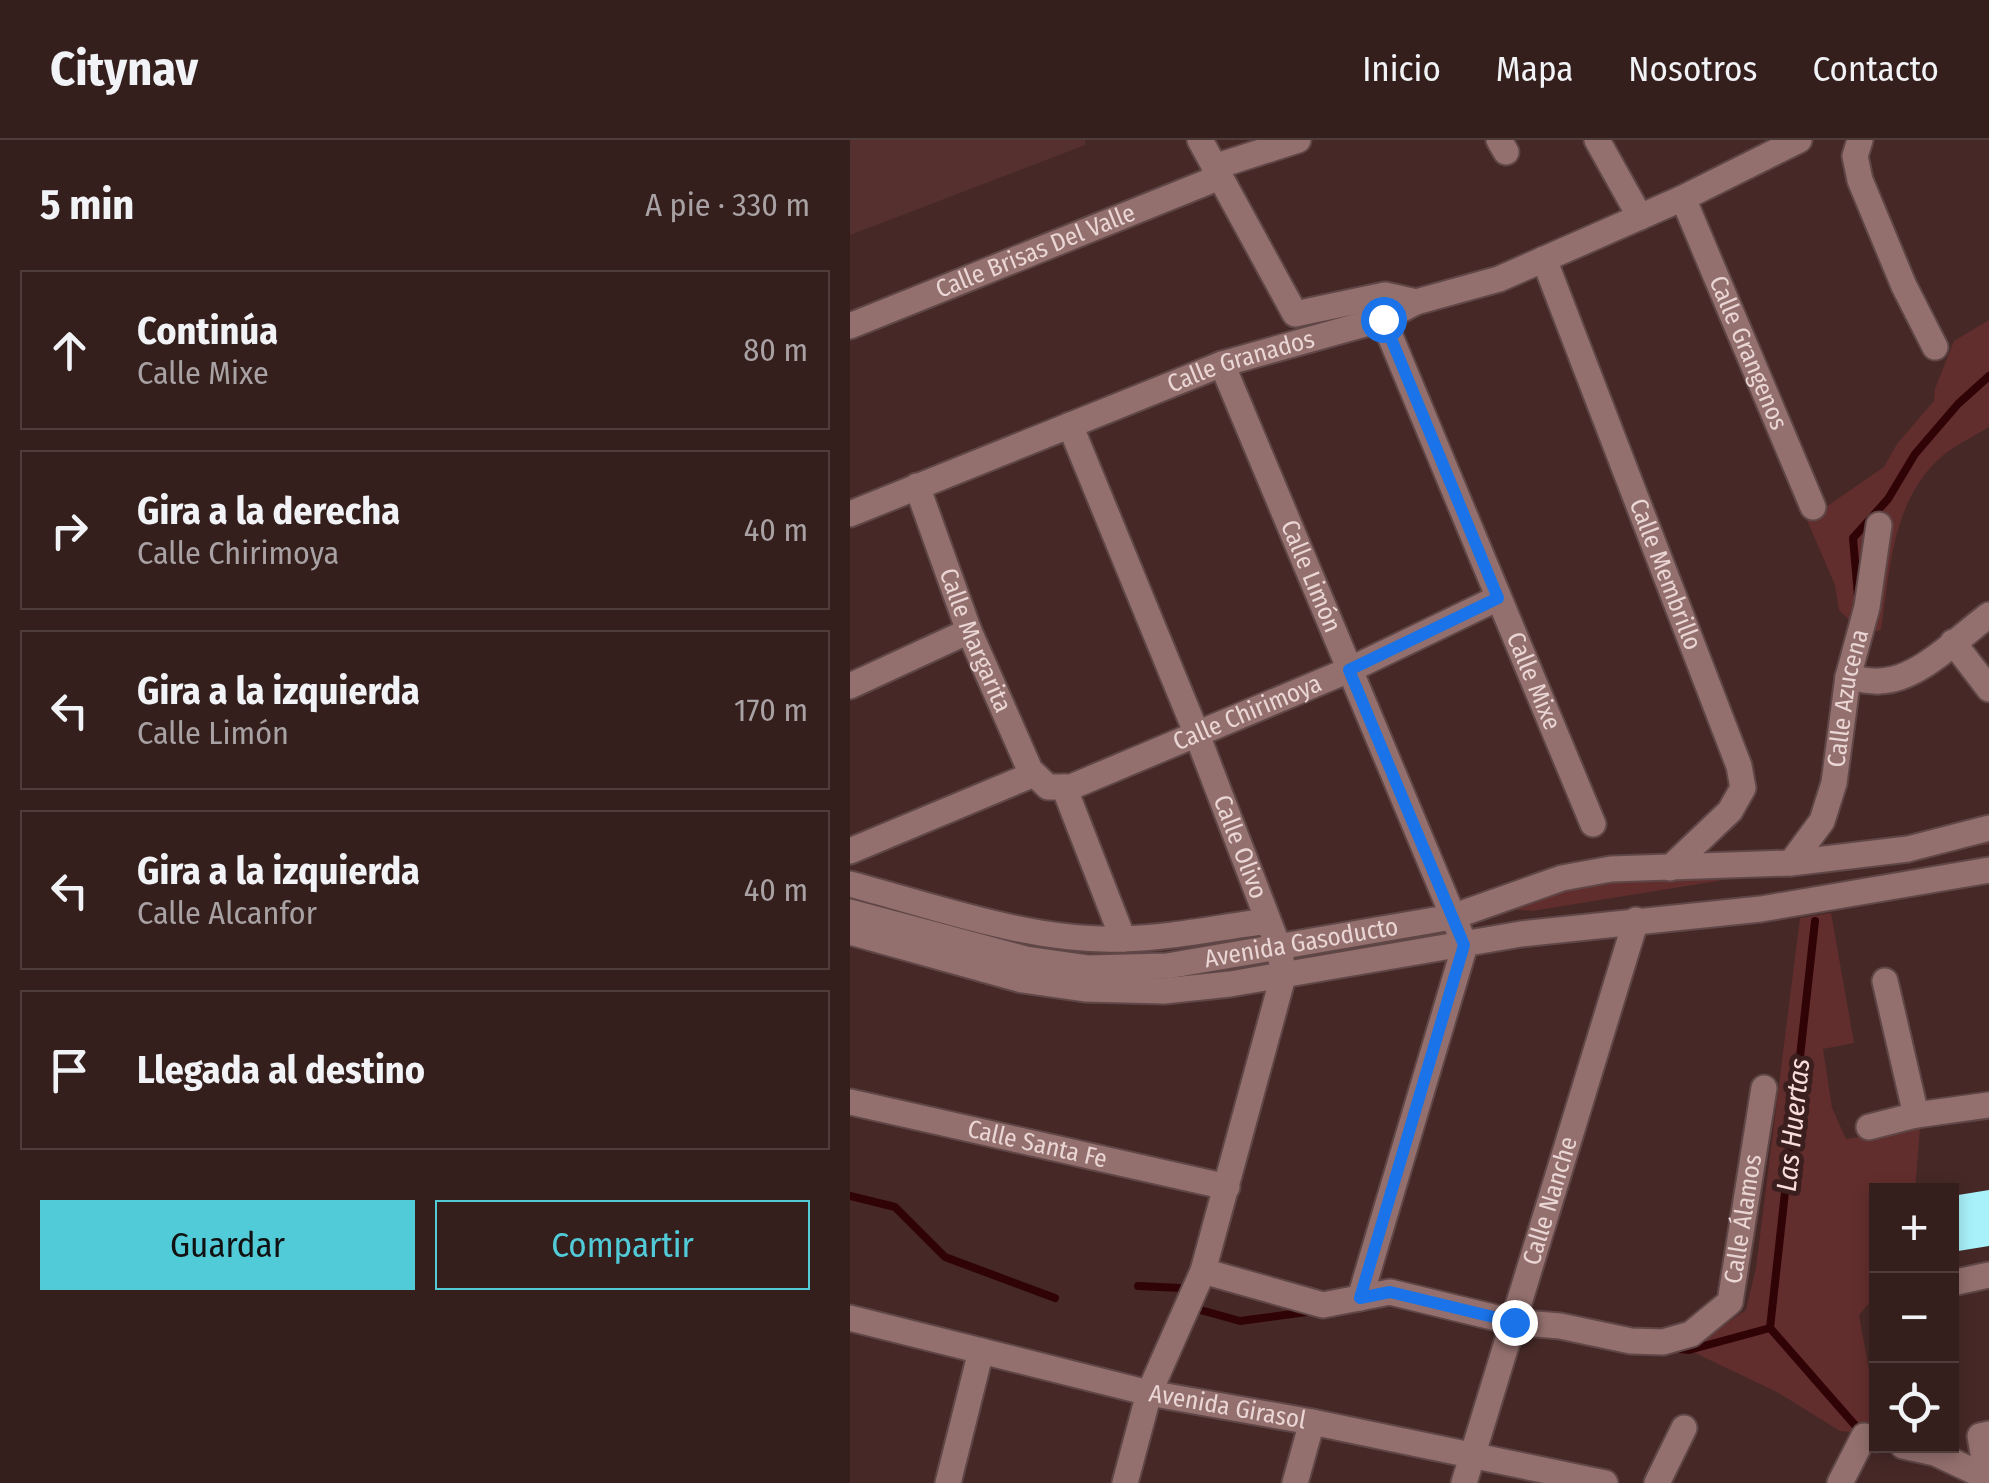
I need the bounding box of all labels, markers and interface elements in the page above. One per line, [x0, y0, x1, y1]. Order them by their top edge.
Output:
text: Citynav [50, 40, 198, 98]
text: Inicio [1362, 48, 1441, 90]
text: Mapa [1496, 48, 1573, 90]
text: Nosotros [1628, 48, 1757, 90]
text: Contacto [1812, 48, 1939, 90]
text: 5 min [40, 180, 134, 230]
text: A pie · 330 m [645, 186, 810, 224]
street label: Calle Brisas Del Valle [931, 198, 1140, 305]
street label: Calle Grangenos [1702, 271, 1794, 434]
route start [1361, 297, 1407, 343]
text: Continúa [137, 308, 278, 354]
icon: ahead [42, 323, 97, 378]
street label: Calle Granados [1163, 324, 1318, 399]
text: 80 m [743, 331, 808, 369]
text: Calle Mixe [137, 354, 269, 392]
text: Gira a la derecha [137, 488, 400, 534]
street label: Calle Membrillo [1623, 495, 1708, 654]
icon: right [42, 503, 97, 558]
text: 40 m [744, 511, 808, 549]
street label: Calle Limón [1274, 516, 1348, 637]
text: Calle Chirimoya [137, 534, 339, 572]
street label: Calle Margarita [933, 564, 1018, 717]
street label: Calle Azucena [1821, 626, 1875, 769]
street label: Calle Mixe [1500, 628, 1567, 734]
text: Gira a la izquierda [137, 668, 420, 714]
street label: Calle Chirimoya [1169, 668, 1326, 757]
icon: left [42, 683, 97, 738]
text: 170 m [734, 691, 808, 729]
text: Calle Limón [137, 714, 289, 752]
street label: Calle Olivo [1207, 791, 1274, 903]
text: Gira a la izquierda [137, 848, 420, 894]
icon: left [42, 863, 97, 918]
text: 40 m [744, 871, 808, 909]
text: Calle Alcanfor [137, 894, 317, 932]
street label: Avenida Gasoducto [1202, 912, 1400, 974]
icon: arrive [42, 1043, 97, 1098]
text: Llegada al destino [137, 1047, 425, 1093]
water label: Las Huertas [1770, 1057, 1816, 1193]
street label: Calle Santa Fe [965, 1114, 1110, 1175]
street label: Calle Nanche [1516, 1133, 1584, 1269]
street label: Calle Álamos [1718, 1152, 1768, 1286]
map controls [1869, 1183, 1959, 1453]
button: + [1869, 1183, 1959, 1273]
button: Guardar [40, 1200, 415, 1290]
button: Compartir [435, 1200, 810, 1290]
button: − [1869, 1273, 1959, 1363]
route end [1492, 1300, 1538, 1346]
button: locate [1869, 1363, 1959, 1453]
street label: Avenida Girasol [1147, 1378, 1309, 1436]

